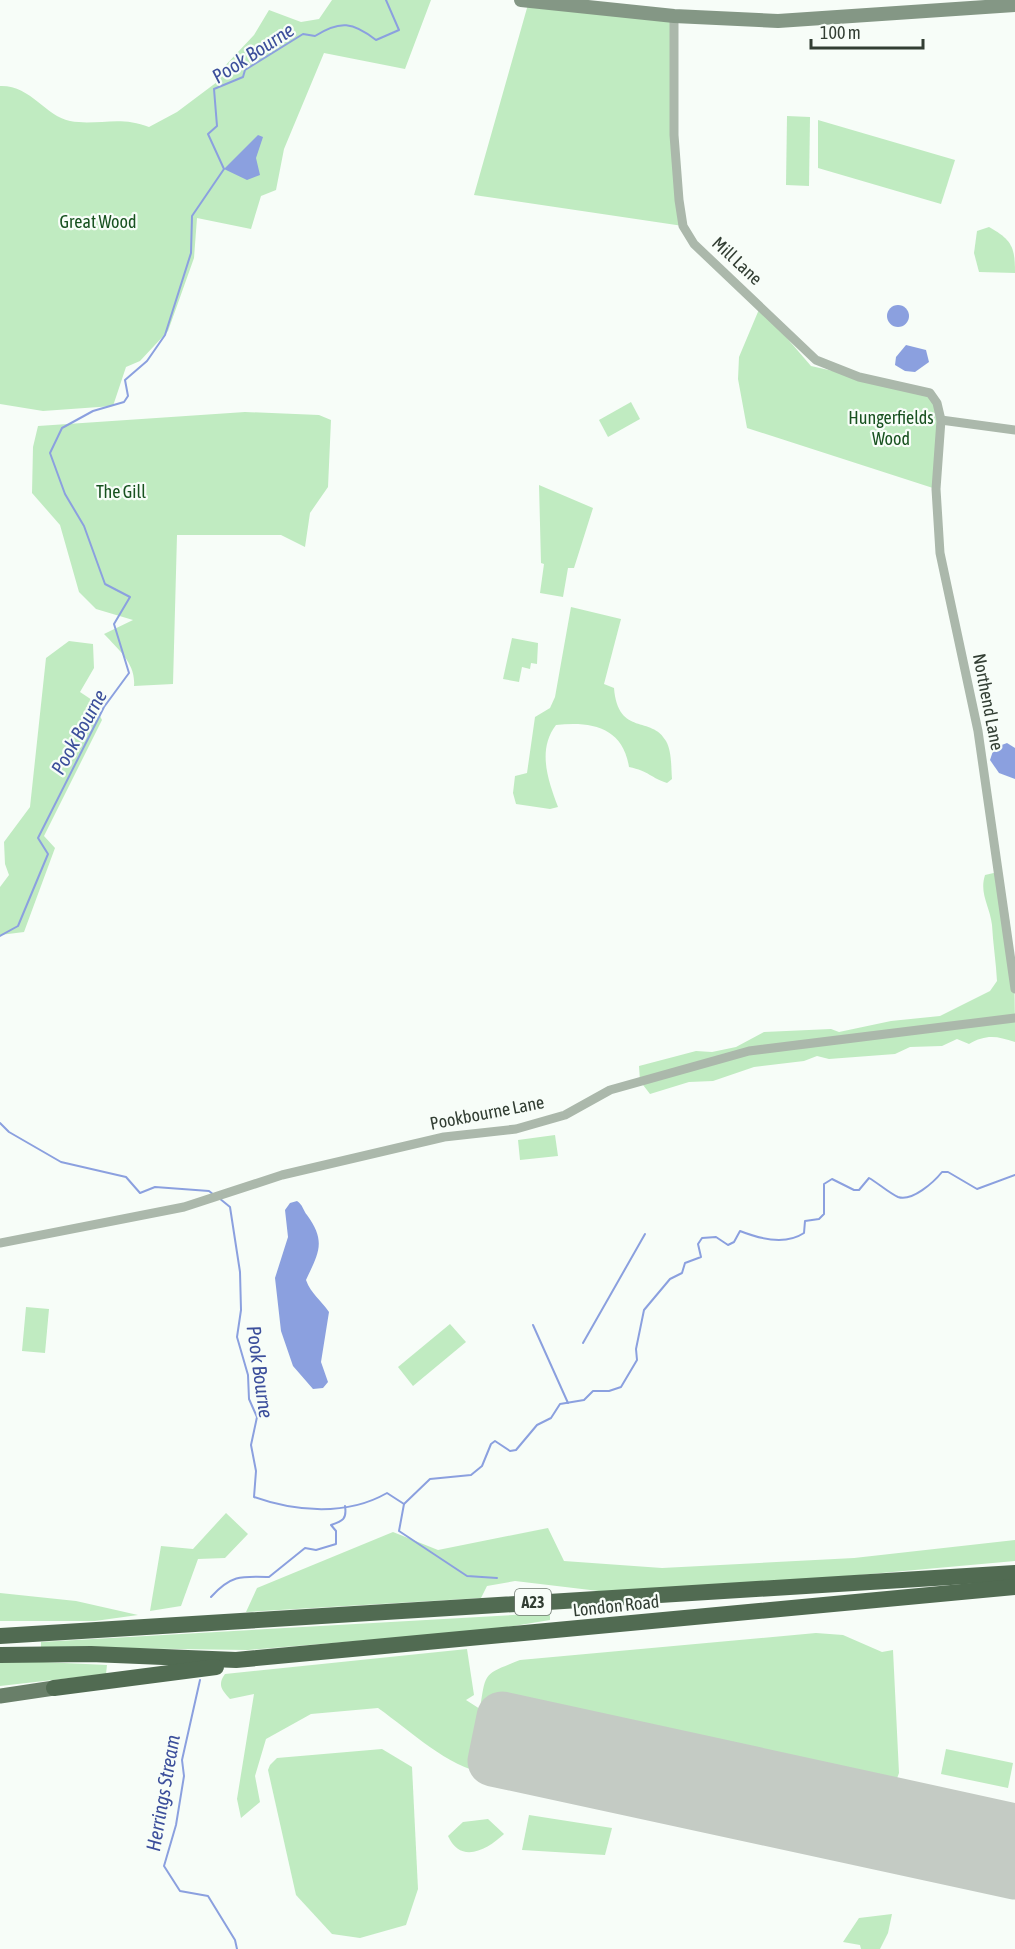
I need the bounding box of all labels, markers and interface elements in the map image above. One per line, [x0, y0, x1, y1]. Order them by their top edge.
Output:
scale bar [811, 12, 924, 50]
water label: Pook Bourne [207, 18, 298, 88]
text: 100 m [820, 22, 861, 43]
park label: Great Wood [59, 211, 137, 232]
street label: Mill Lane [708, 232, 767, 289]
park label: Hungerfields Wood [848, 407, 934, 449]
park label: The Gill [96, 481, 146, 502]
street label: Northend Lane [969, 652, 1008, 752]
water label: Pook Bourne [46, 685, 111, 778]
street label: Pookbourne Lane [428, 1091, 546, 1134]
water label: Pook Bourne [243, 1324, 278, 1420]
road number: A23 [515, 1589, 551, 1615]
street label: London Road [572, 1591, 660, 1620]
water label: Herrings Stream [141, 1733, 184, 1853]

